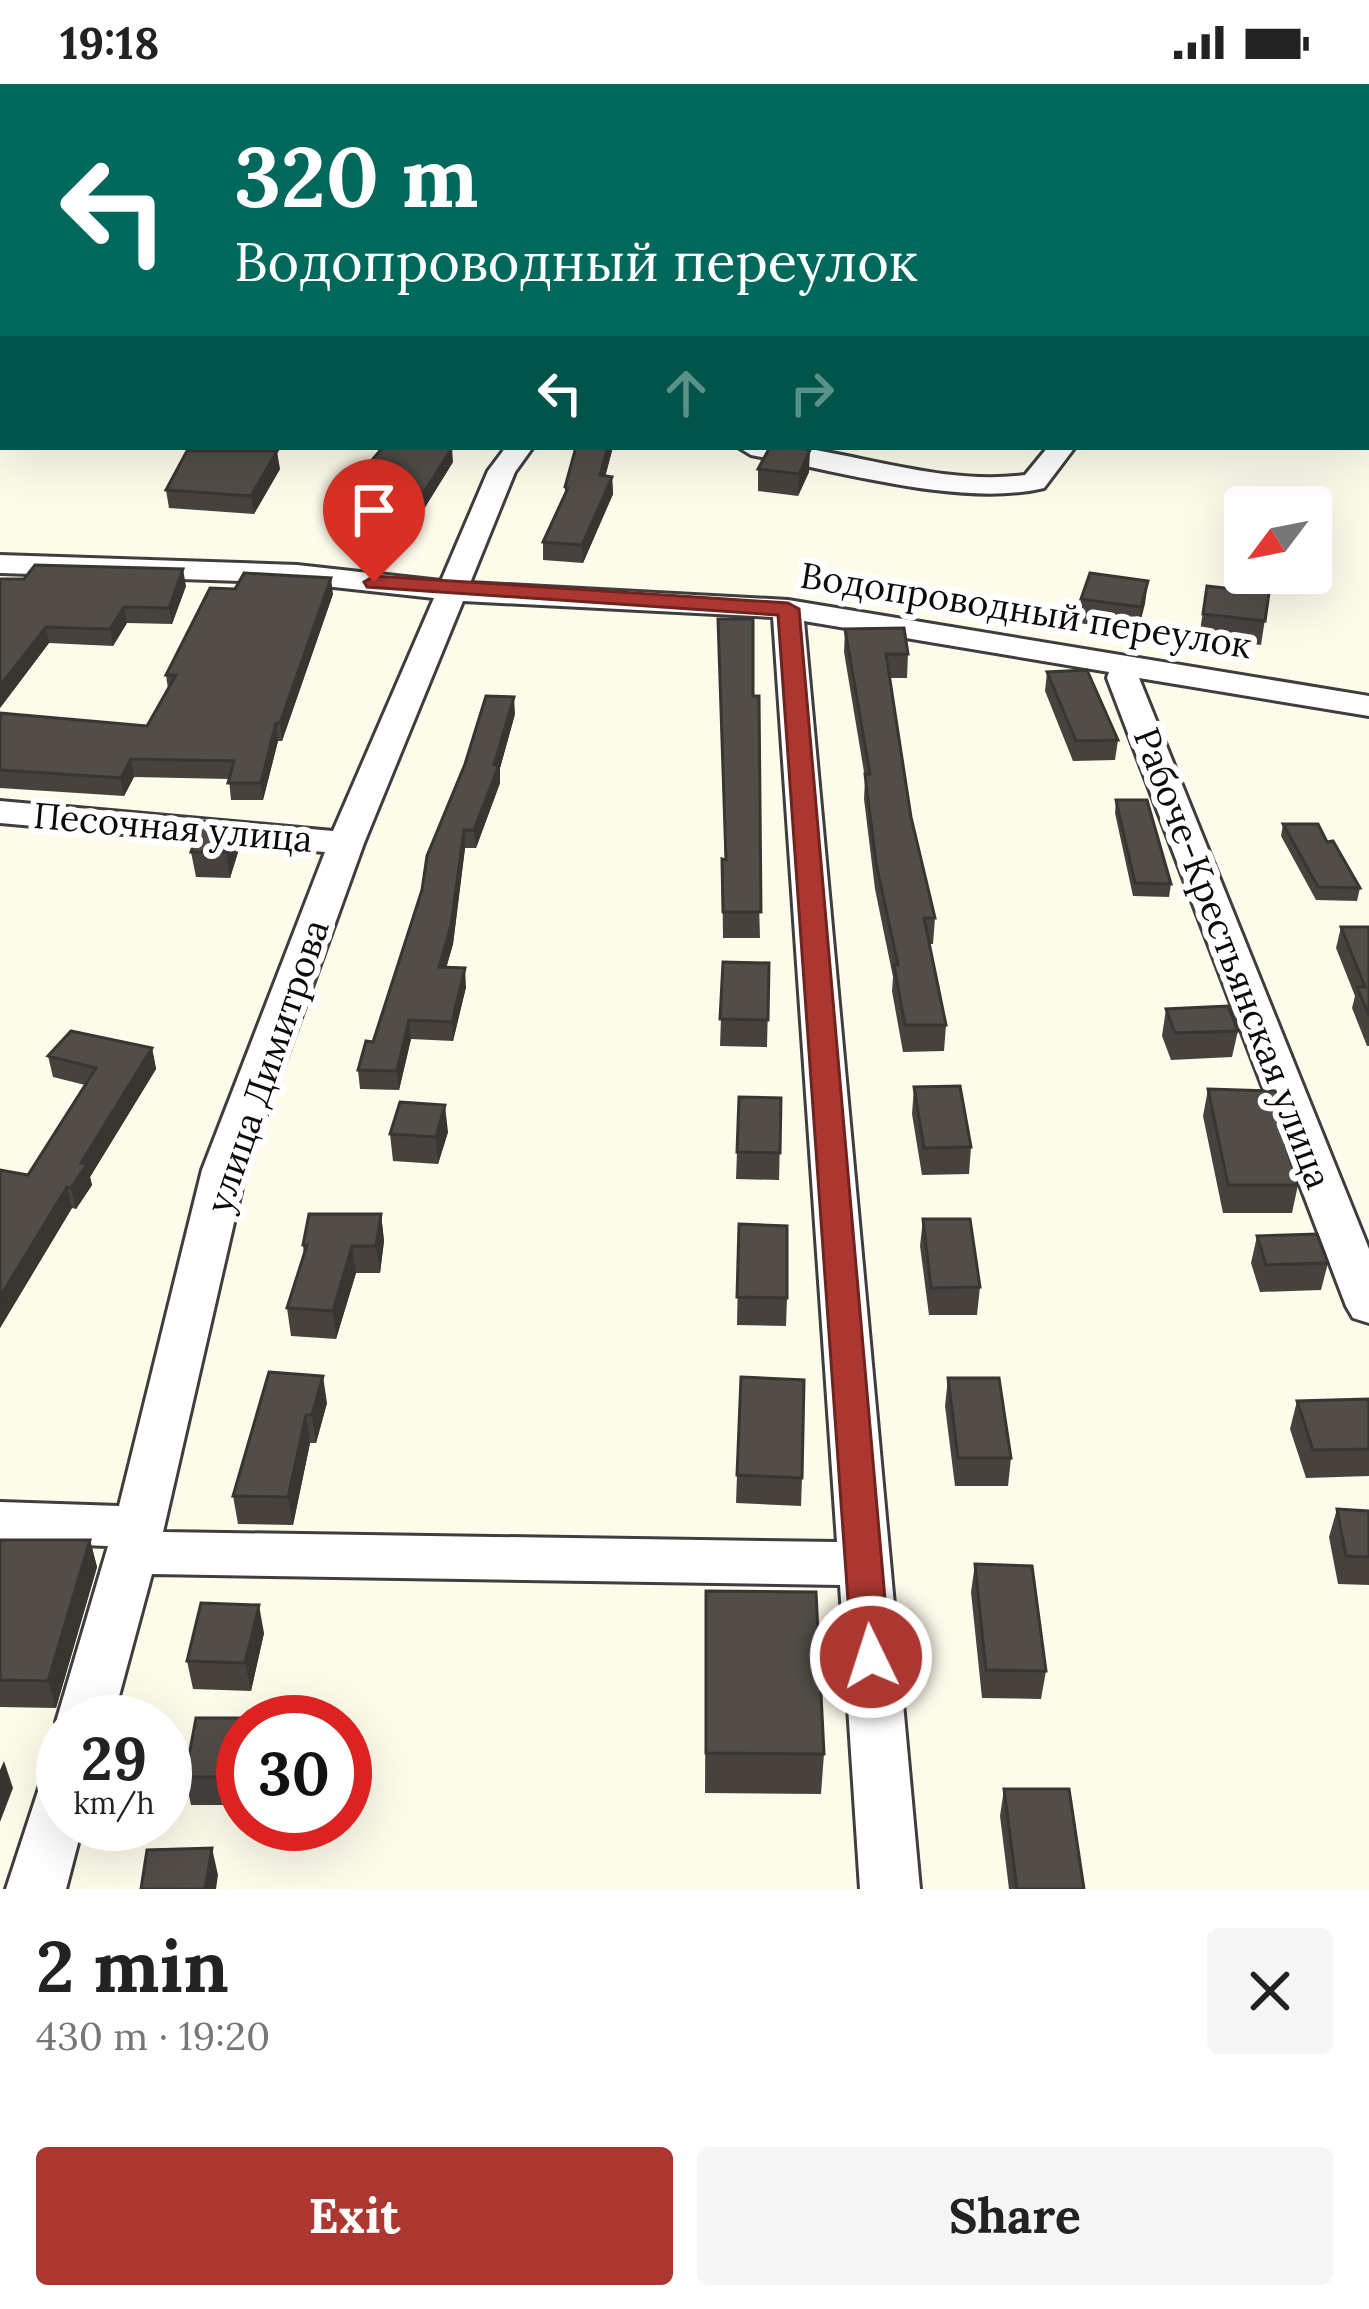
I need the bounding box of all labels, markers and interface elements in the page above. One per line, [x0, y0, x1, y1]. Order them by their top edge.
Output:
text: 19:18 [60, 14, 159, 71]
text: 320 m [234, 122, 479, 230]
icon: left [36, 132, 192, 288]
text: Водопроводный переулок [234, 227, 918, 296]
icon: left [527, 360, 593, 426]
icon: ahead [653, 360, 719, 426]
icon: right [779, 360, 845, 426]
pin [323, 459, 425, 582]
icon: arrive [341, 477, 407, 543]
north arrow [1224, 486, 1332, 594]
map controls [1224, 486, 1332, 594]
street label: Водопроводный переулок [797, 552, 1255, 668]
street label: Рабоче-Крестьянская улица [1124, 721, 1342, 1195]
street label: Песочная улица [32, 792, 314, 862]
street label: улица Димитрова [195, 913, 339, 1219]
position arrow [808, 1594, 934, 1720]
speed limit sign: 30 [216, 1695, 372, 1851]
text: 29 [81, 1720, 147, 1796]
text: km/h [73, 1784, 155, 1822]
text: 2 min [36, 1920, 229, 2012]
button: close [1207, 1928, 1333, 2054]
text: 430 m · 19:20 [36, 2011, 270, 2061]
button: Exit [36, 2147, 673, 2285]
button: Share [697, 2147, 1333, 2285]

